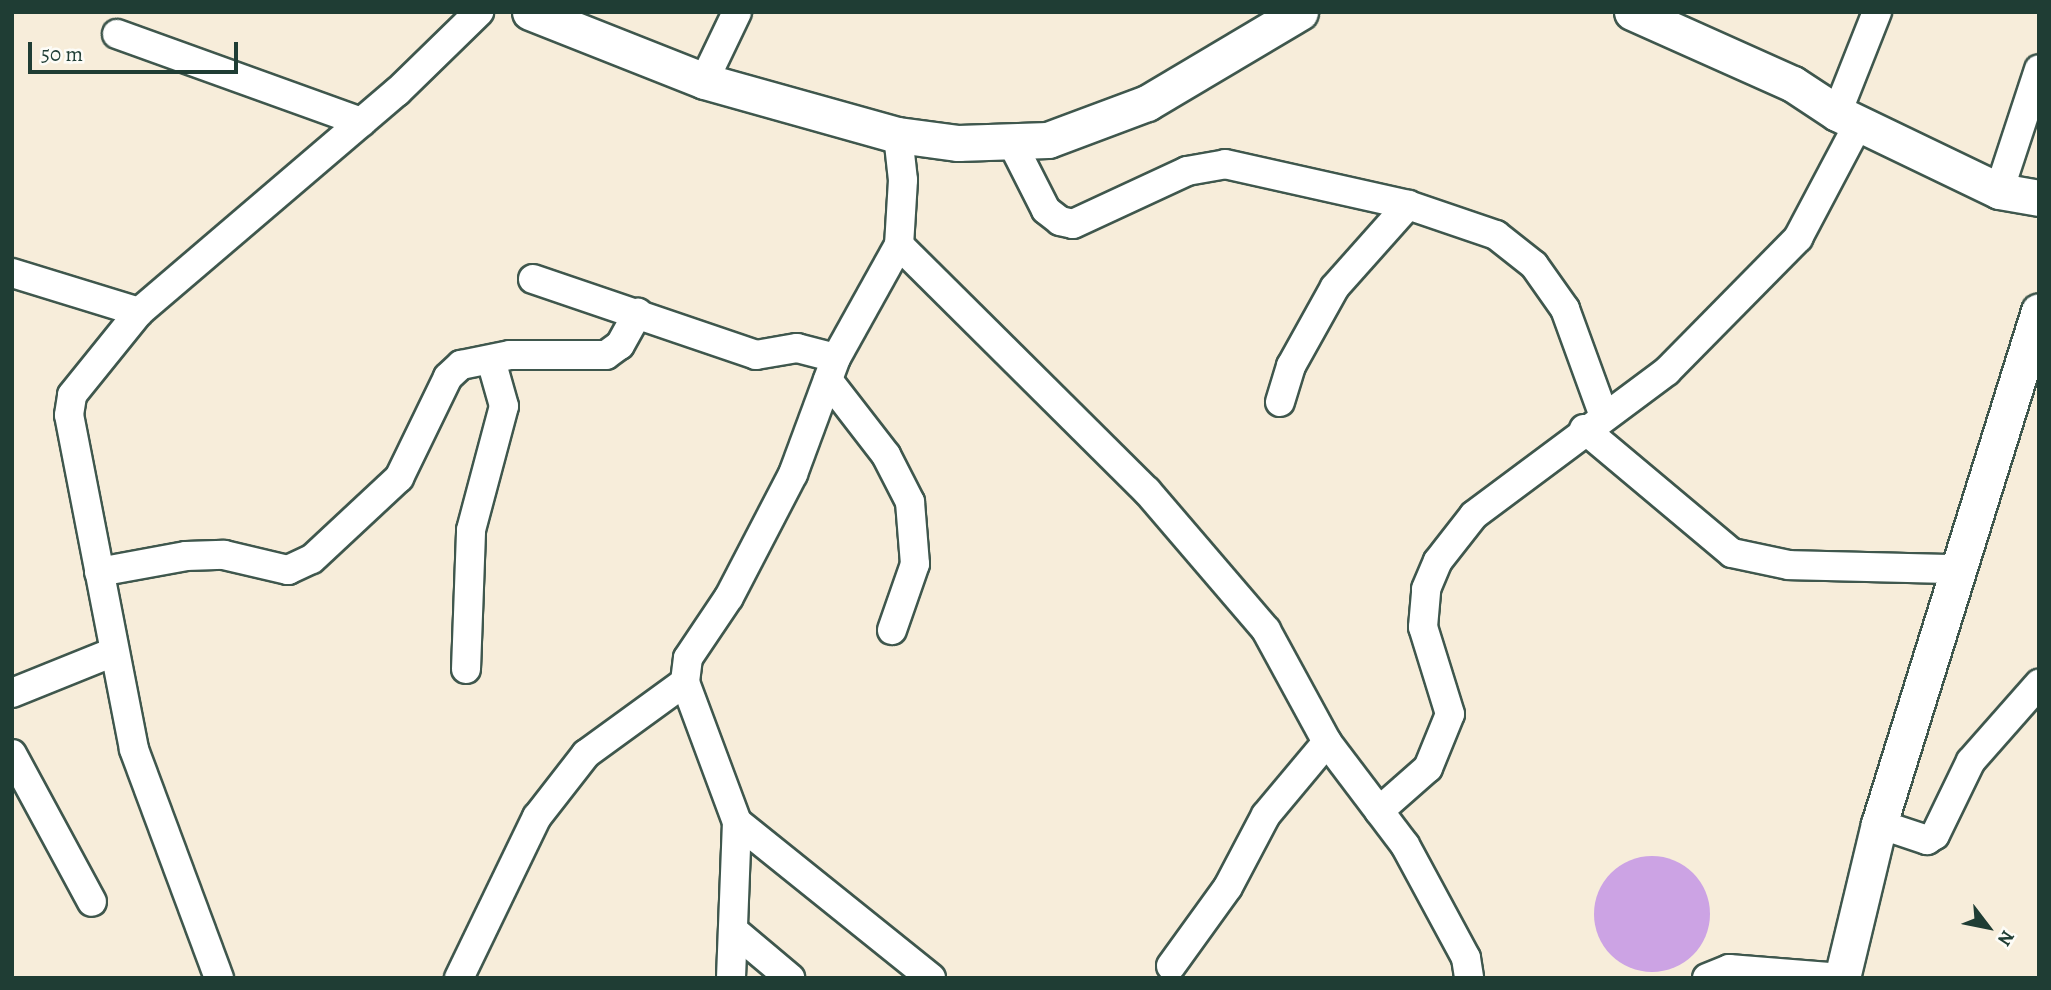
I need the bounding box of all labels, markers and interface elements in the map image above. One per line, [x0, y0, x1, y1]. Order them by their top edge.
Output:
scale bar [32, 28, 242, 72]
text: 50 m [41, 40, 83, 68]
north arrow [1953, 892, 2023, 962]
text: N [1991, 925, 2021, 951]

